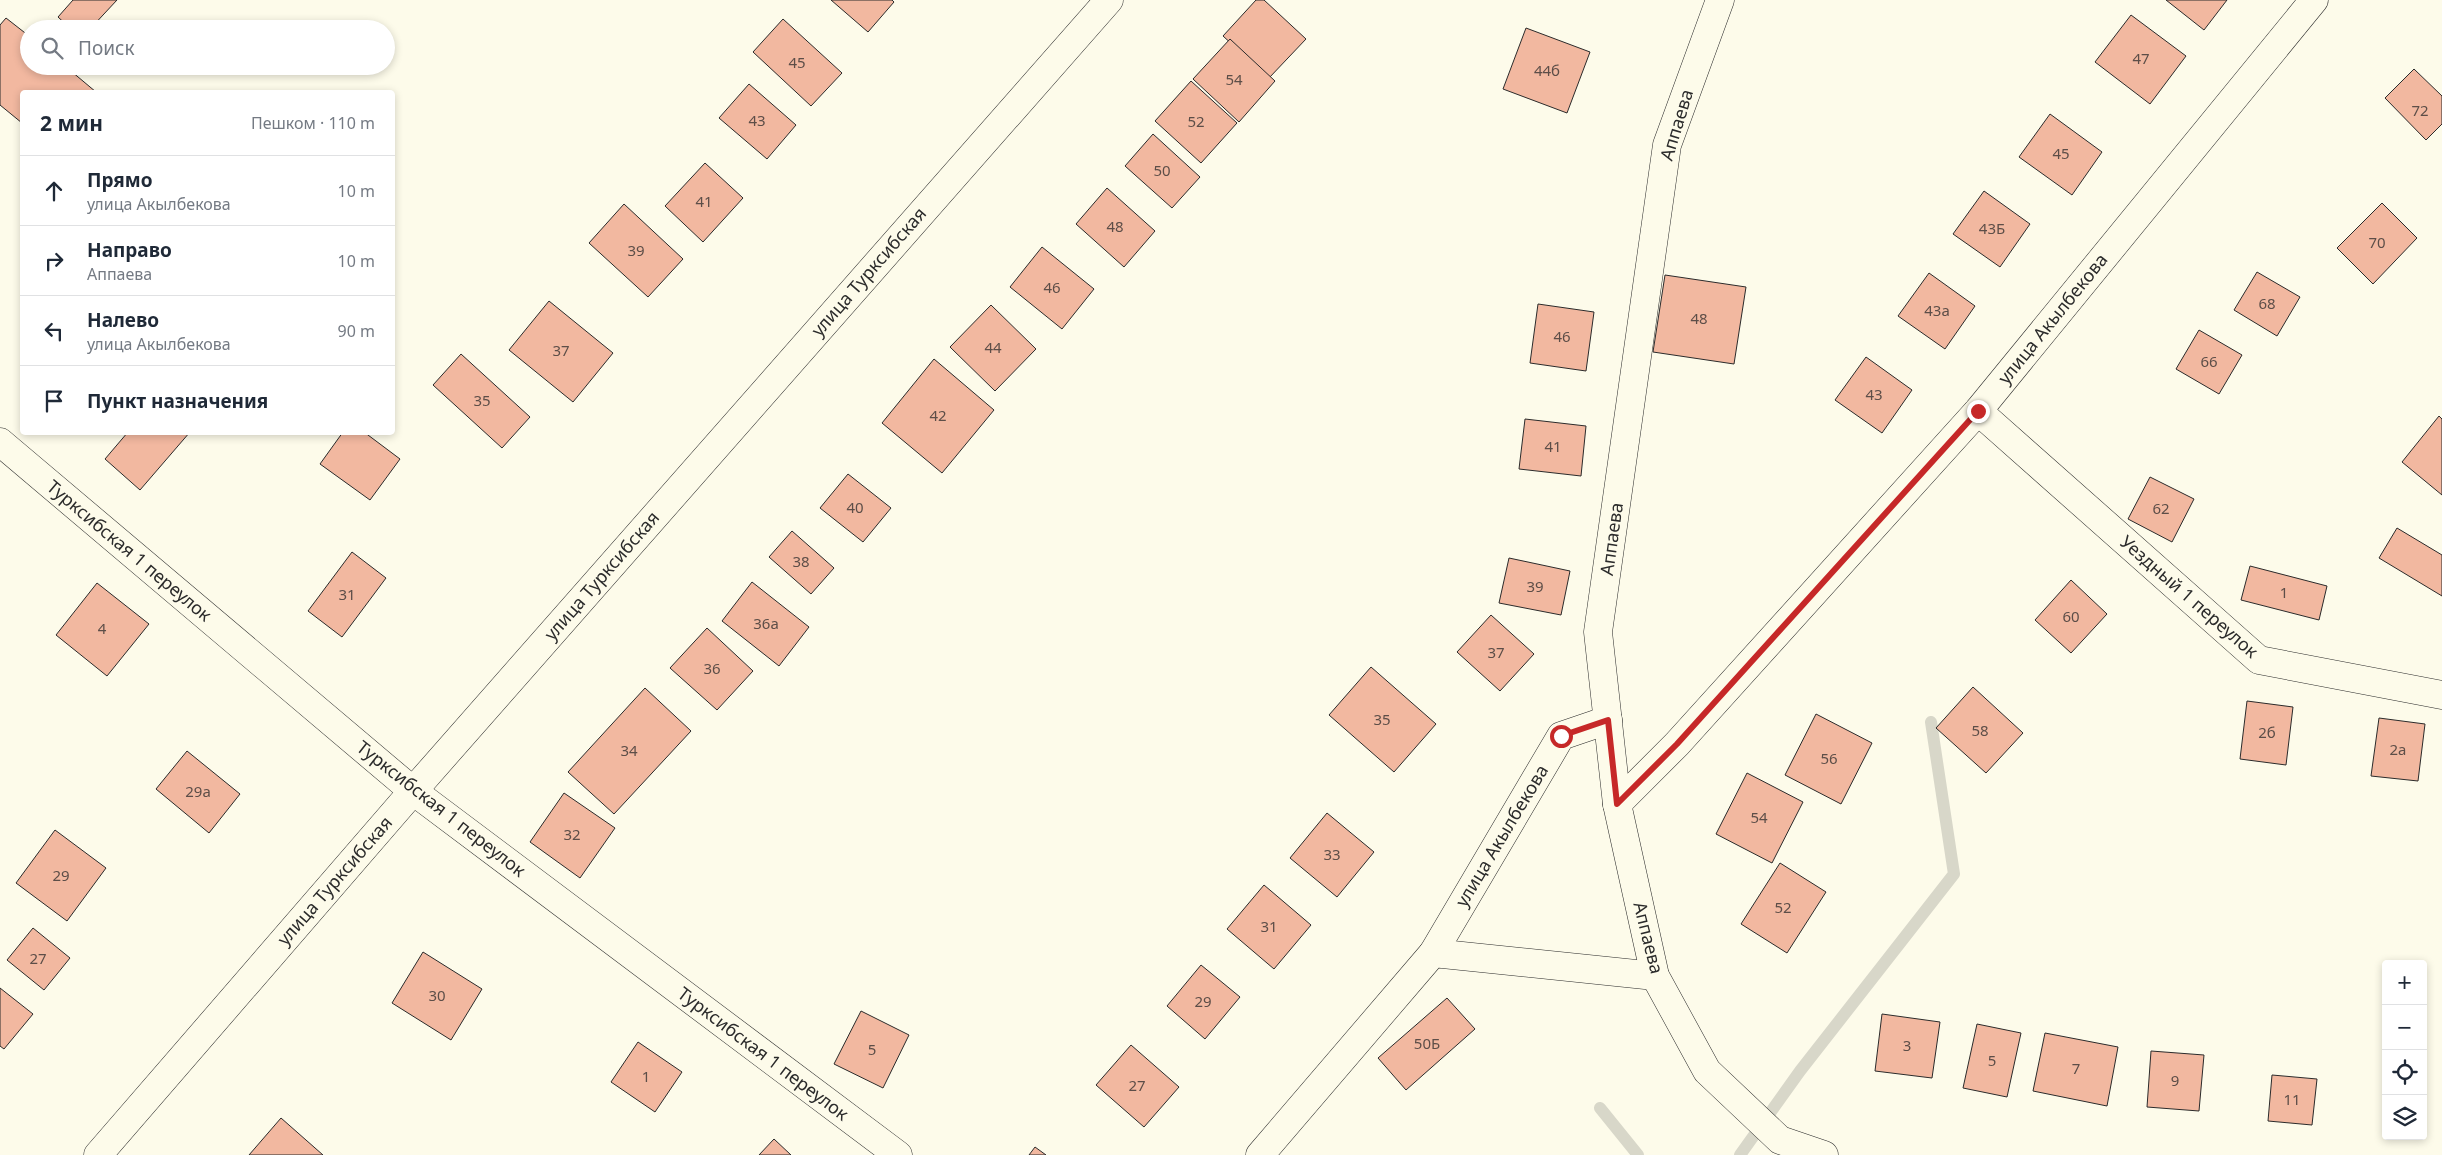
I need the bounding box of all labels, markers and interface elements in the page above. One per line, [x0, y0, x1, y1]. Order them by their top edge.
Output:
search box [20, 20, 395, 75]
icon: search [38, 34, 66, 62]
text: Поиск [78, 35, 134, 61]
house number: 47 [2132, 48, 2150, 68]
house number: 45 [788, 52, 806, 72]
house number: 44б [1534, 60, 1560, 80]
house number: 54 [1225, 69, 1243, 89]
street label: Аппаева [1654, 86, 1698, 163]
house number: 72 [2411, 100, 2429, 120]
text: 2 мин [40, 109, 103, 137]
house number: 43 [748, 110, 766, 130]
house number: 52 [1187, 111, 1205, 131]
text: Пешком · 110 m [251, 112, 375, 134]
house number: 45 [2052, 143, 2070, 163]
house number: 50 [1153, 160, 1171, 180]
text: Прямо [87, 167, 153, 193]
icon: ahead [40, 177, 68, 205]
text: 10 m [338, 180, 375, 202]
house number: 41 [695, 191, 713, 211]
text: улица Акылбекова [87, 193, 231, 215]
street label: улица Турксибская [805, 202, 931, 341]
house number: 48 [1106, 216, 1124, 236]
house number: 43Б [1979, 218, 2005, 238]
house number: 70 [2368, 232, 2386, 252]
text: Направо [87, 237, 172, 263]
house number: 39 [627, 240, 645, 260]
icon: right [40, 247, 68, 275]
street label: улица Акылбекова [1992, 248, 2112, 389]
text: 10 m [338, 250, 375, 272]
text: Аппаева [87, 263, 152, 285]
house number: 46 [1043, 277, 1061, 297]
house number: 68 [2258, 293, 2276, 313]
house number: 43а [1924, 300, 1950, 320]
text: Налево [87, 307, 159, 333]
house number: 48 [1690, 308, 1708, 328]
icon: left [40, 317, 68, 345]
text: 90 m [338, 320, 375, 342]
house number: 46 [1553, 326, 1571, 346]
text: улица Акылбекова [87, 333, 231, 355]
house number: 44 [984, 337, 1002, 357]
house number: 37 [552, 340, 570, 360]
house number: 66 [2200, 351, 2218, 371]
house number: 43 [1865, 384, 1883, 404]
icon: arrive [40, 387, 68, 415]
text: Пункт назначения [87, 388, 268, 414]
house number: 35 [473, 390, 491, 410]
route end [1967, 400, 1990, 423]
house number: 42 [929, 405, 947, 425]
house number: 41 [1544, 436, 1562, 456]
street label: Турксибская 1 переулок [42, 474, 217, 627]
house number: 40 [846, 497, 864, 517]
house number: 62 [2152, 498, 2170, 518]
street label: Аппаева [1594, 501, 1628, 577]
street label: улица Турксибская [538, 506, 664, 645]
street label: Уездный 1 переулок [2116, 530, 2264, 663]
house number: 38 [792, 551, 810, 571]
house number: 39 [1526, 576, 1544, 596]
house number: 1 [2280, 582, 2288, 602]
house number: 31 [338, 584, 356, 604]
house number: 60 [2062, 606, 2080, 626]
house number: 36а [753, 613, 779, 633]
house number: 4 [98, 618, 107, 638]
house number: 37 [1487, 642, 1505, 662]
house number: 36 [703, 658, 721, 678]
house number: 35 [1373, 709, 1391, 729]
house number: 58 [1971, 720, 1989, 740]
house number: 2б [2258, 722, 2276, 742]
route start [1550, 725, 1573, 748]
street label: Турксибская 1 переулок [352, 735, 531, 882]
house number: 2а [2390, 739, 2406, 759]
house number: 34 [620, 740, 638, 760]
house number: 56 [1820, 748, 1838, 768]
street label: улица Акылбекова [1449, 760, 1553, 911]
house number: 29а [185, 781, 211, 801]
house number: 54 [1750, 807, 1768, 827]
street label: улица Турксибская [271, 811, 397, 950]
house number: 32 [563, 824, 581, 844]
house number: 33 [1323, 844, 1341, 864]
house number: 29 [52, 865, 70, 885]
house number: 52 [1774, 897, 1792, 917]
street label: Аппаева [1628, 899, 1669, 976]
house number: 31 [1260, 916, 1278, 936]
house number: 27 [29, 948, 47, 968]
map controls [2382, 960, 2427, 1140]
button: + [2382, 960, 2427, 1005]
street label: Турксибская 1 переулок [673, 981, 854, 1126]
house number: 30 [428, 985, 446, 1005]
house number: 29 [1194, 991, 1212, 1011]
button: − [2382, 1005, 2427, 1050]
house number: 50Б [1414, 1033, 1440, 1053]
house number: 3 [1903, 1035, 1911, 1055]
house number: 5 [868, 1039, 876, 1059]
house number: 5 [1988, 1050, 1996, 1070]
button: locate [2382, 1050, 2427, 1095]
house number: 7 [2072, 1058, 2080, 1078]
house number: 1 [642, 1066, 650, 1086]
house number: 9 [2171, 1070, 2179, 1090]
house number: 27 [1128, 1075, 1146, 1095]
house number: 11 [2283, 1089, 2301, 1109]
button: layers [2382, 1095, 2427, 1140]

